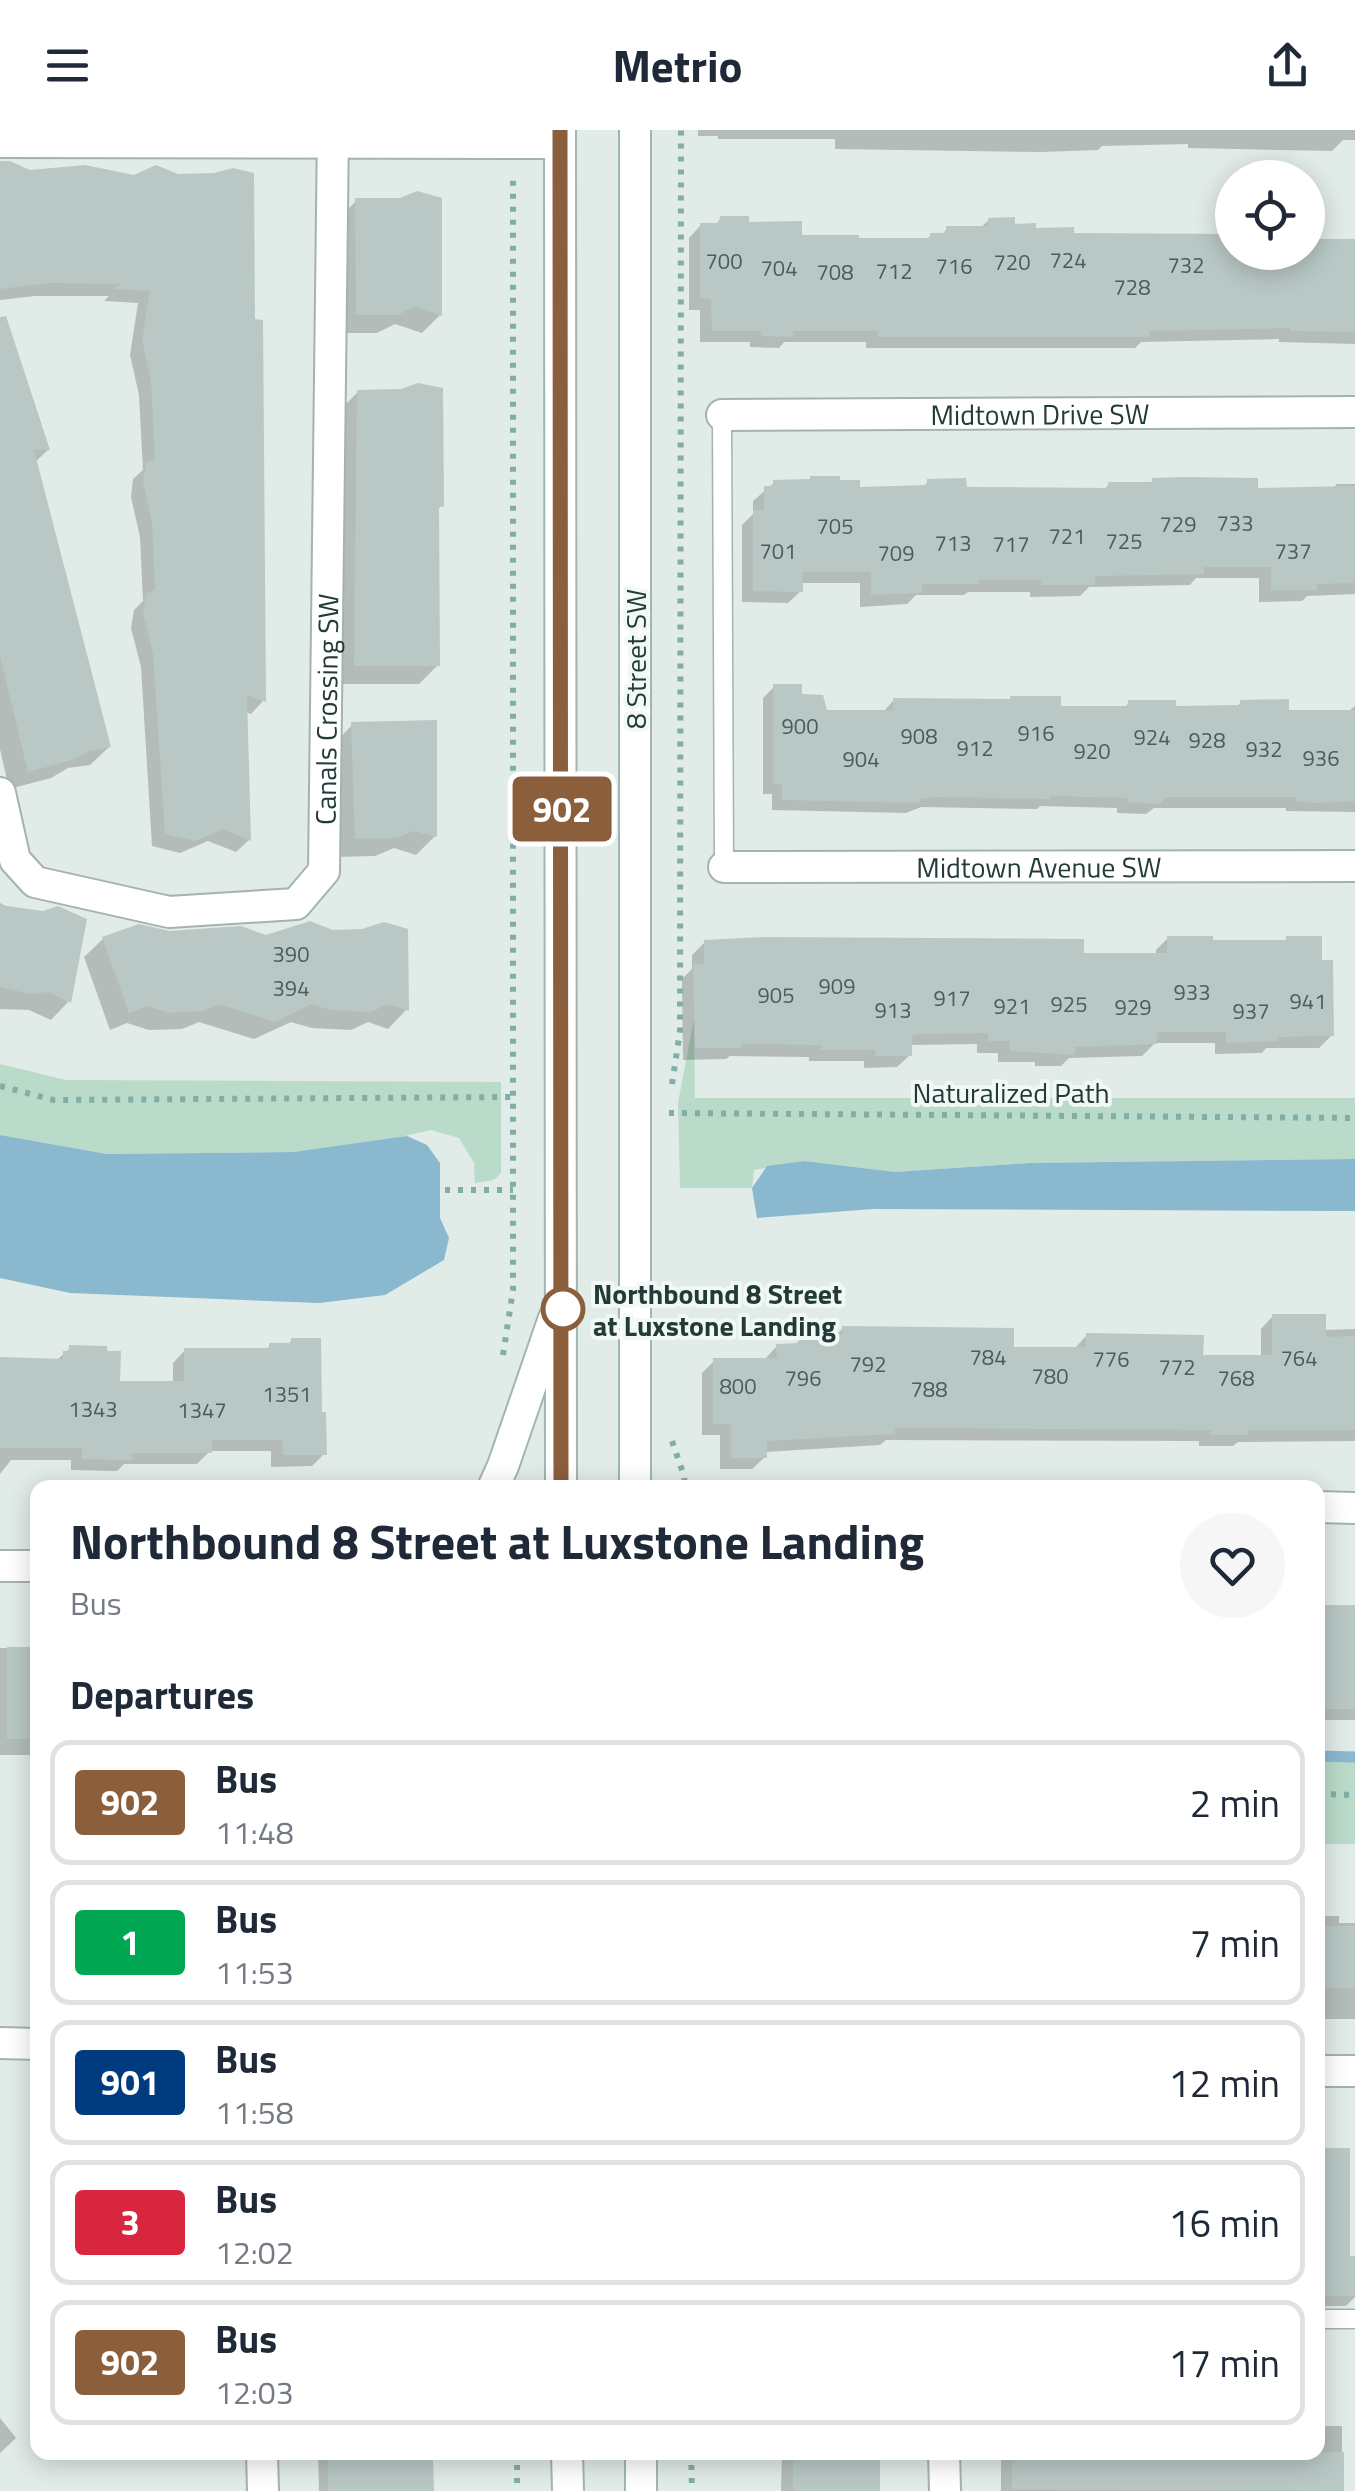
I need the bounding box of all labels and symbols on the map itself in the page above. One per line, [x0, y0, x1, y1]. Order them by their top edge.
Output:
house number: 724 [1050, 243, 1086, 277]
house number: 700 [706, 244, 742, 278]
house number: 720 [994, 245, 1030, 279]
house number: 732 [1168, 248, 1204, 282]
house number: 716 [936, 249, 972, 283]
house number: 704 [761, 251, 797, 285]
house number: 712 [876, 254, 912, 288]
house number: 708 [817, 255, 853, 289]
house number: 728 [1114, 270, 1150, 304]
street label: Midtown Drive SW [930, 391, 1150, 436]
house number: 733 [1217, 506, 1253, 540]
house number: 729 [1160, 507, 1196, 541]
house number: 705 [817, 509, 853, 543]
house number: 721 [1049, 519, 1085, 553]
house number: 725 [1106, 524, 1142, 558]
house number: 713 [935, 526, 971, 560]
house number: 717 [993, 527, 1029, 561]
house number: 701 [760, 534, 796, 568]
house number: 737 [1275, 534, 1311, 568]
house number: 709 [878, 536, 914, 570]
street label: 8 Street SW [614, 589, 657, 729]
street label: Canals Crossing SW [303, 593, 349, 825]
house number: 900 [782, 709, 818, 743]
house number: 916 [1018, 716, 1054, 750]
house number: 908 [901, 719, 937, 753]
house number: 924 [1134, 720, 1170, 754]
house number: 928 [1189, 723, 1225, 757]
house number: 912 [957, 731, 993, 765]
house number: 932 [1246, 732, 1282, 766]
house number: 920 [1074, 734, 1110, 768]
house number: 936 [1303, 741, 1339, 775]
house number: 904 [843, 742, 879, 776]
line badge: 902 [504, 776, 620, 842]
street label: Midtown Avenue SW [916, 845, 1162, 888]
house number: 390 [273, 937, 309, 971]
house number: 909 [819, 969, 855, 1003]
house number: 394 [273, 971, 309, 1005]
house number: 933 [1174, 975, 1210, 1009]
house number: 905 [758, 978, 794, 1012]
house number: 917 [934, 981, 970, 1015]
house number: 941 [1290, 984, 1326, 1018]
house number: 925 [1051, 987, 1087, 1021]
house number: 921 [994, 989, 1030, 1023]
house number: 929 [1115, 990, 1151, 1024]
house number: 913 [875, 993, 911, 1027]
house number: 937 [1233, 994, 1269, 1028]
street label: Naturalized Path [912, 1071, 1110, 1114]
place label: Northbound 8 Street at Luxstone Landing [593, 1272, 842, 1347]
marker: Northbound 8 Street at Luxstone Landing [542, 1288, 584, 1330]
house number: 784 [970, 1340, 1006, 1374]
house number: 764 [1281, 1341, 1317, 1375]
house number: 776 [1093, 1342, 1129, 1376]
house number: 792 [850, 1347, 886, 1381]
house number: 772 [1159, 1350, 1195, 1384]
house number: 780 [1032, 1359, 1068, 1393]
house number: 796 [785, 1361, 821, 1395]
house number: 768 [1218, 1361, 1254, 1395]
house number: 800 [720, 1369, 756, 1403]
house number: 788 [911, 1372, 947, 1406]
house number: 1351 [262, 1377, 312, 1411]
house number: 1343 [68, 1392, 118, 1426]
house number: 1347 [177, 1393, 227, 1427]

